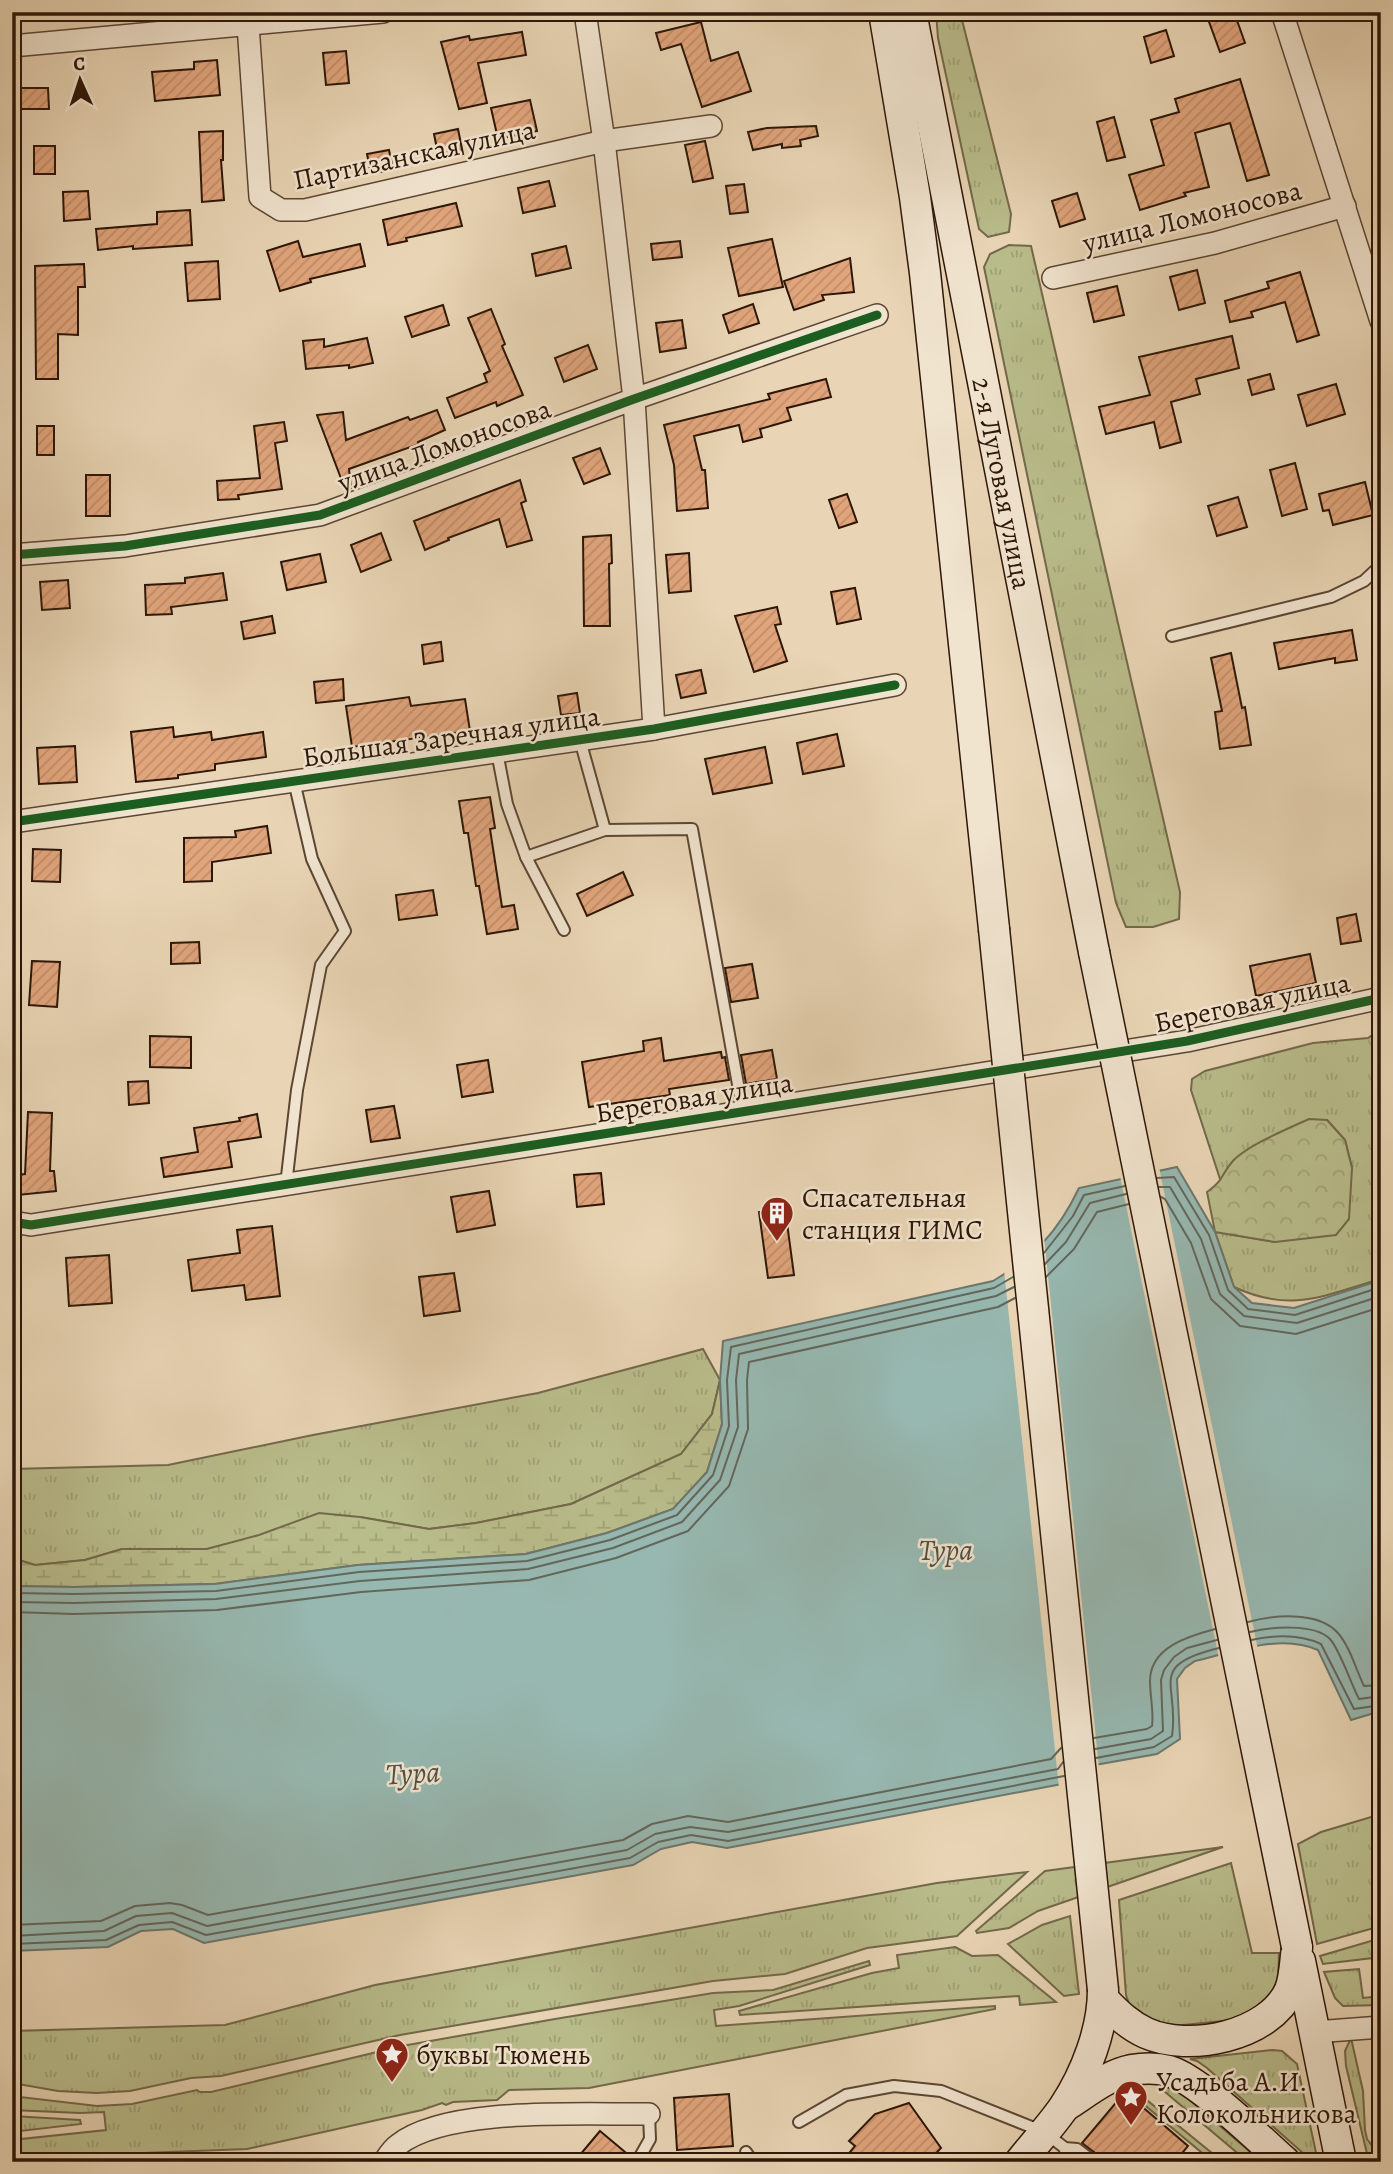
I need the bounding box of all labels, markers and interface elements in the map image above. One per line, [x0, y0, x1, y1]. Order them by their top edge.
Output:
north arrow [46, 46, 116, 116]
text: С [73, 51, 86, 77]
street label: Партизанская улица [290, 111, 539, 199]
street label: улица Ломоносова [1078, 171, 1306, 263]
street label: 2-я Луговая улица [963, 374, 1041, 593]
street label: улица Ломоносова [331, 390, 556, 503]
street label: Большая Заречная улица [300, 697, 603, 777]
street label: Береговая улица [1151, 964, 1354, 1042]
street label: Береговая улица [593, 1064, 796, 1132]
place label: Спасательная станция ГИМС [802, 1179, 983, 1249]
building icon: Спасательная станция ГИМС [758, 1194, 796, 1243]
water label: Тура [919, 1530, 973, 1570]
water label: Тура [385, 1752, 441, 1794]
place icon: буквы Тюмень [373, 2035, 411, 2084]
place label: буквы Тюмень [416, 2036, 590, 2074]
place label: Усадьба А.И. Колокольникова [1156, 2063, 1357, 2133]
place icon: Усадьба А.И. Колокольникова [1112, 2078, 1150, 2127]

